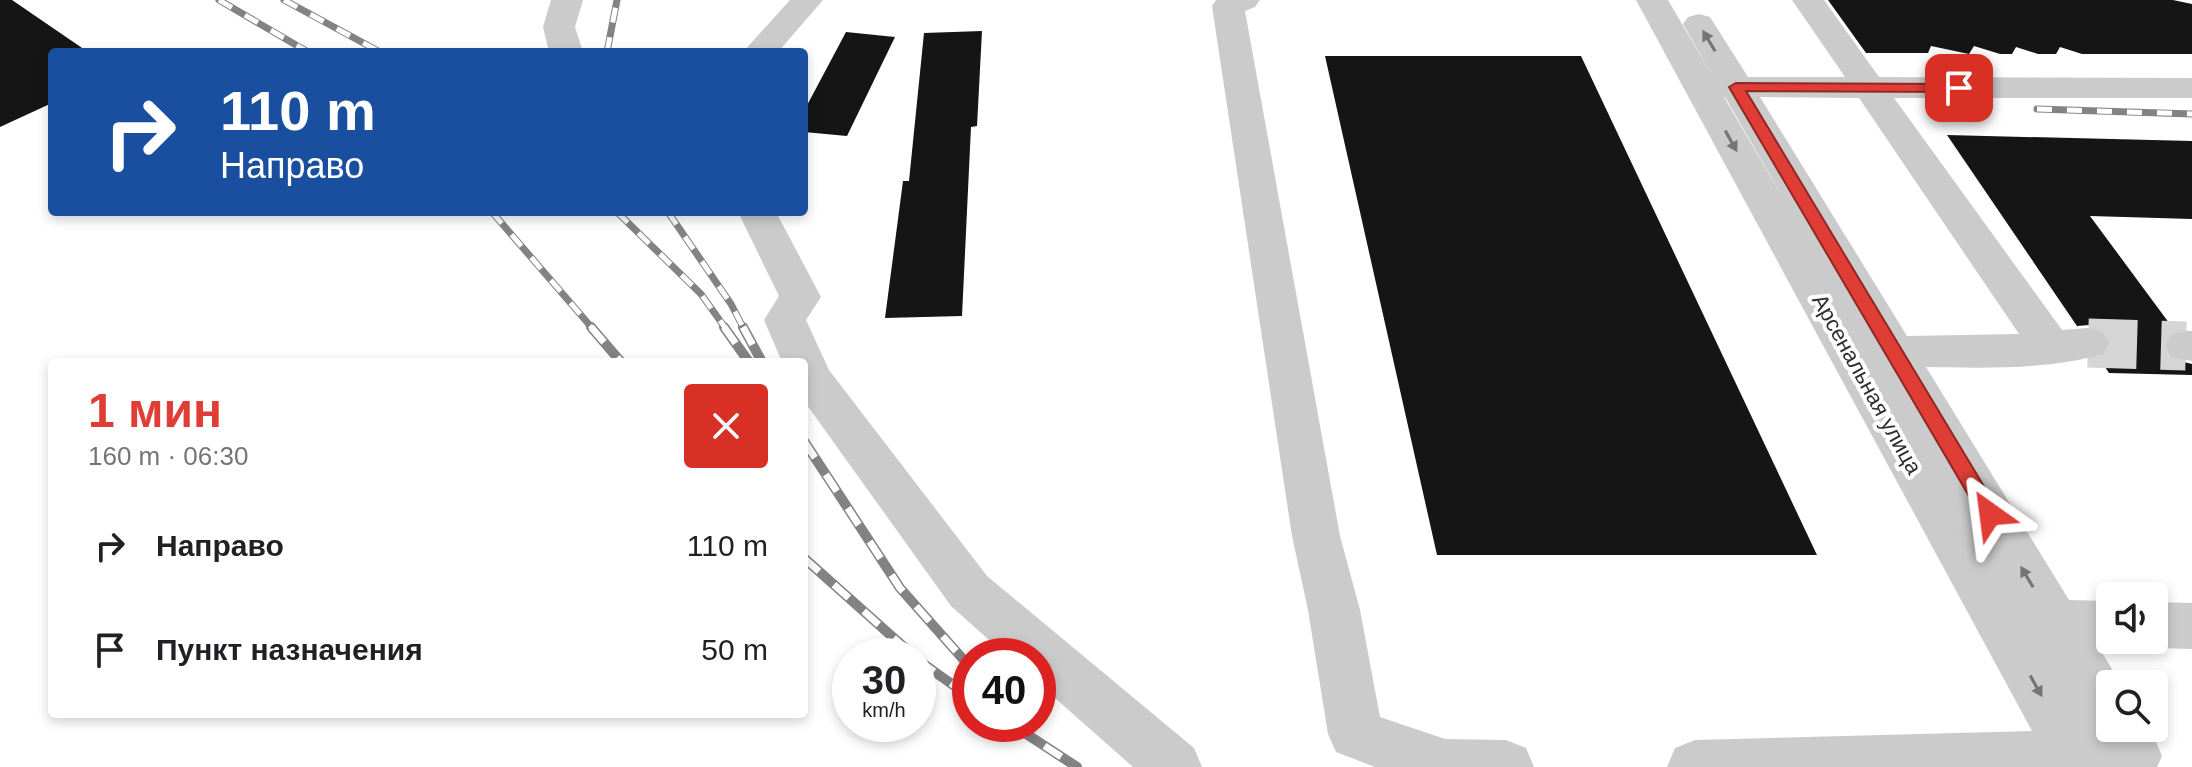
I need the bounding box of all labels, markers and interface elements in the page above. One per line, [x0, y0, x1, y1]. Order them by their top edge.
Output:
one-way arrow [1702, 30, 1716, 52]
pin [1925, 54, 1993, 122]
icon: arrive [1937, 66, 1981, 110]
text: 110 m [220, 79, 376, 142]
icon: right [88, 80, 192, 184]
one-way arrow [1724, 130, 1738, 153]
text: Направо [220, 145, 364, 186]
street label: Арсенальная улица [1807, 290, 1927, 479]
text: 1 мин [88, 384, 222, 437]
button: close [684, 384, 768, 468]
text: 160 m · 06:30 [88, 441, 248, 471]
position arrow [1948, 472, 2032, 556]
icon: right [88, 524, 132, 568]
text: Направо [156, 529, 284, 562]
text: 110 m [687, 529, 768, 562]
one-way arrow [2020, 566, 2034, 588]
map controls [2096, 582, 2168, 742]
button: sound [2096, 582, 2168, 654]
icon: arrive [88, 628, 132, 672]
text: Пункт назначения [156, 633, 423, 666]
text: 50 m [701, 633, 768, 666]
speed limit sign: 40 [952, 638, 1056, 742]
text: 30 [862, 658, 906, 702]
button: search [2096, 670, 2168, 742]
one-way arrow [2029, 674, 2043, 697]
text: km/h [862, 699, 906, 721]

